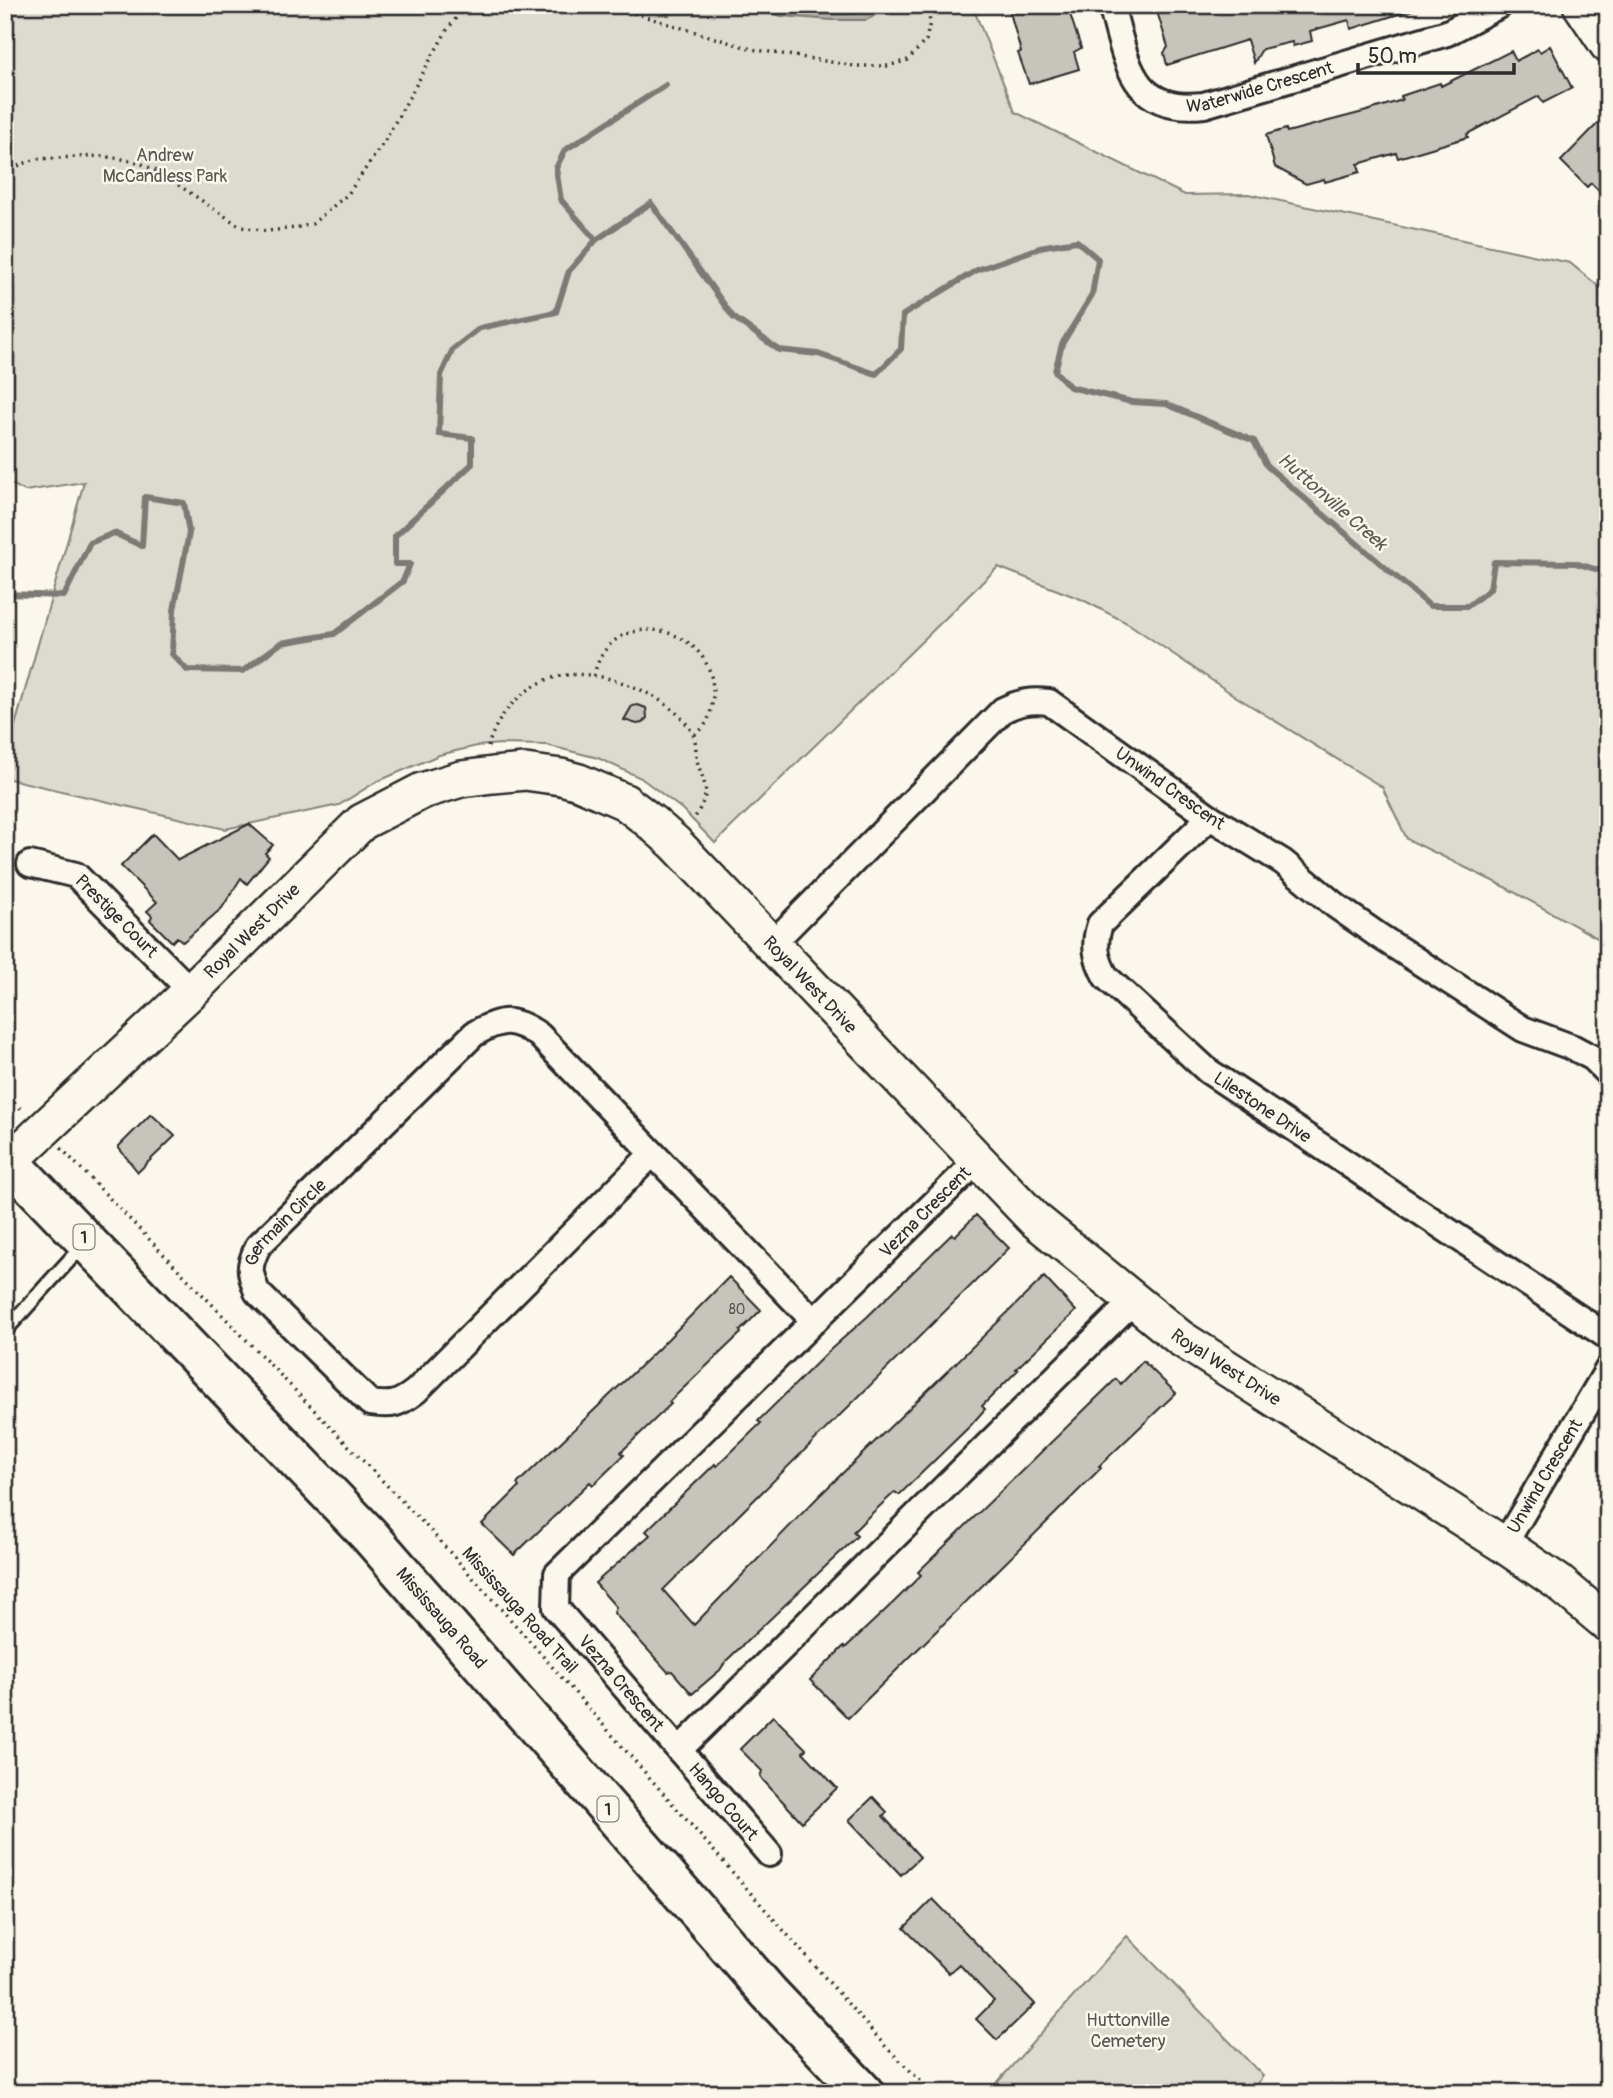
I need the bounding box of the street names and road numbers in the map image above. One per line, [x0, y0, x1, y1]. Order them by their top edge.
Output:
street label: Waterwide Crescent [1186, 56, 1337, 118]
street label: Unwind Crescent [1110, 742, 1230, 836]
street label: Prestige Court [70, 870, 163, 963]
street label: Royal West Drive [199, 878, 305, 984]
street label: Royal West Drive [758, 931, 862, 1039]
street label: Lilestone Drive [1209, 1067, 1316, 1149]
street label: Vezna Crescent [875, 1161, 977, 1263]
street label: Germain Circle [240, 1174, 332, 1269]
road number: 1 [74, 1224, 94, 1250]
street label: Royal West Drive [1166, 1324, 1285, 1411]
street label: Unwind Crescent [1502, 1414, 1588, 1538]
street label: Mississauga Road Trail [457, 1542, 583, 1679]
street label: Mississauga Road [391, 1563, 492, 1674]
street label: Vezna Crescent [573, 1630, 669, 1737]
street label: Hango Court [683, 1758, 764, 1846]
road number: 1 [598, 1797, 618, 1822]

